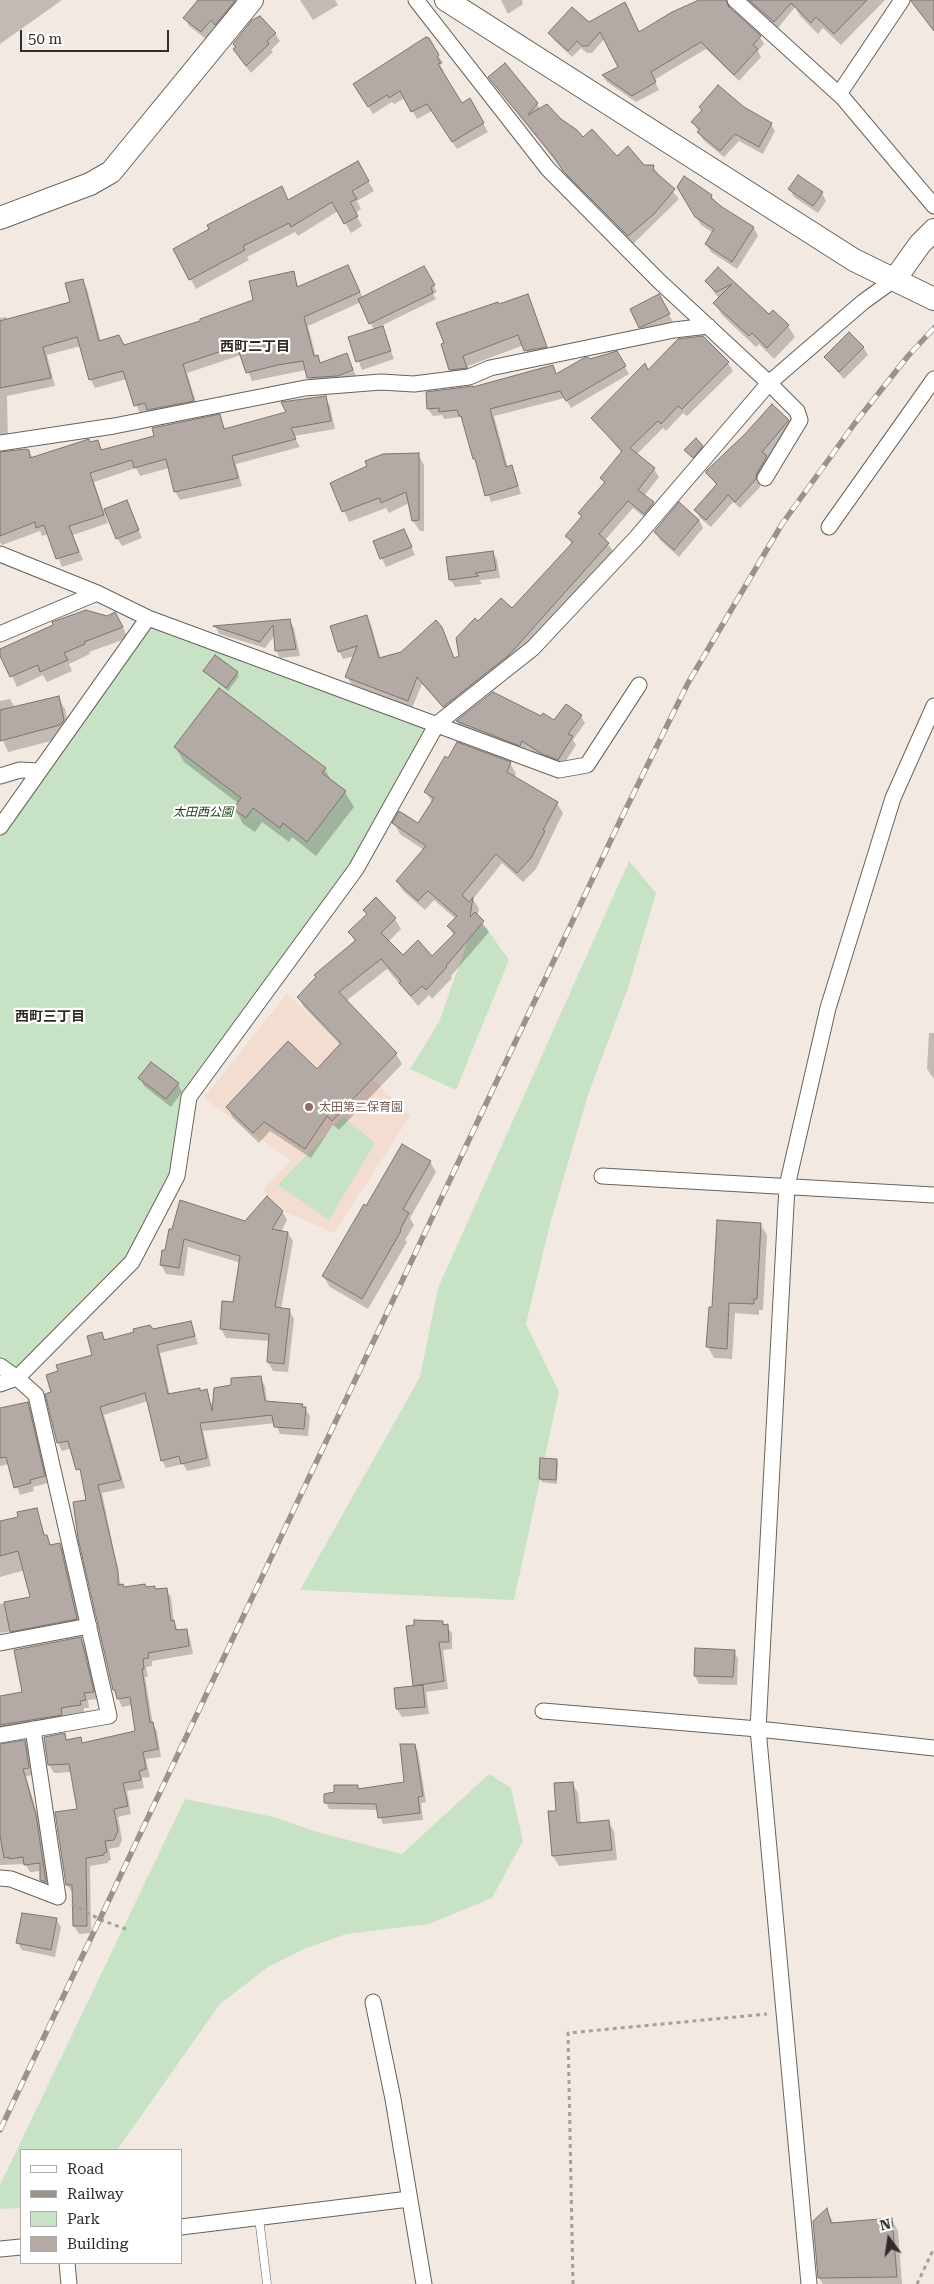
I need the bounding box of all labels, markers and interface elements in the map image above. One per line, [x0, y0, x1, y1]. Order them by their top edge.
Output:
scale bar [22, 20, 171, 52]
text: 50 m [28, 30, 62, 48]
district label: 西町二丁目 [220, 339, 290, 355]
park label: 太田西公園 [173, 805, 233, 819]
district label: 西町三丁目 [15, 1009, 85, 1025]
place label: 太田第二保育園 [319, 1100, 403, 1114]
marker: 太田第二保育園 [303, 1101, 315, 1113]
legend [20, 2149, 182, 2264]
text: Road [67, 2160, 104, 2178]
text: Railway [67, 2185, 124, 2203]
text: Park [67, 2210, 100, 2228]
north arrow [864, 2214, 914, 2264]
text: N [878, 2215, 893, 2234]
text: Building [67, 2235, 128, 2253]

